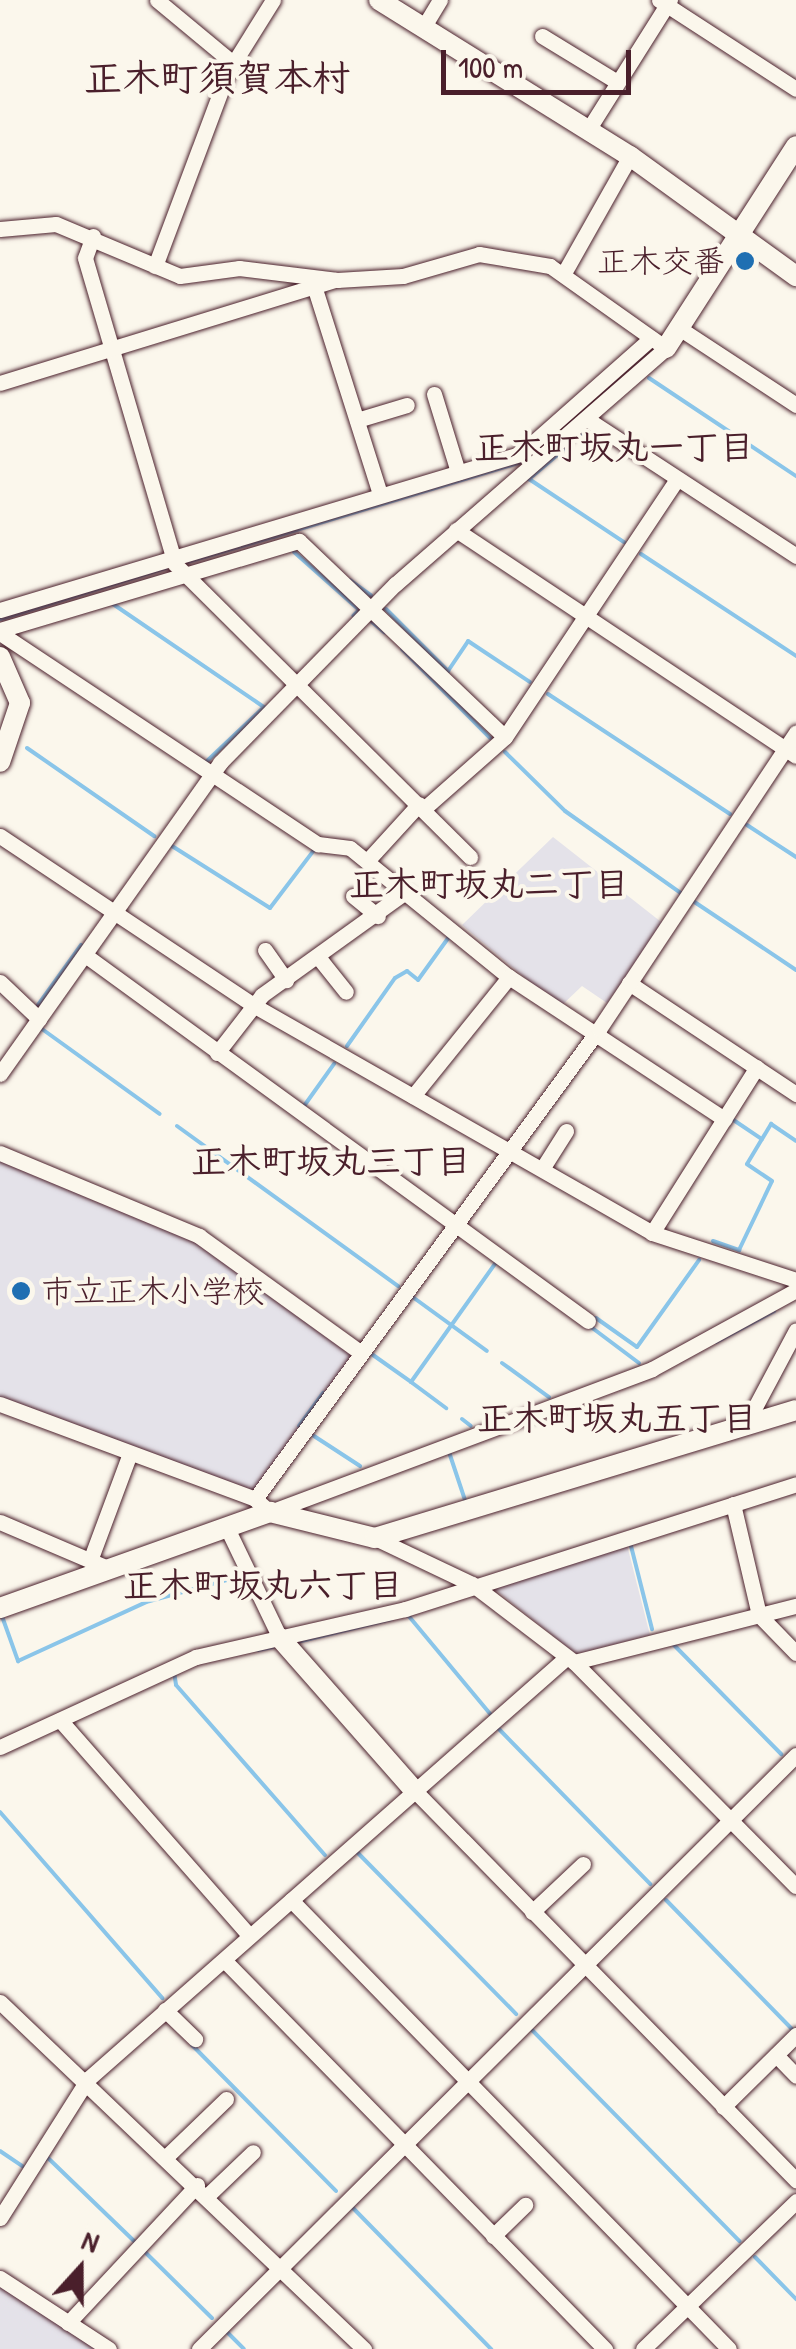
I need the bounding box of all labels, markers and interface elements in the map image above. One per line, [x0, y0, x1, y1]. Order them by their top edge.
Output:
scale bar [446, 30, 636, 92]
text: 100 m [458, 47, 523, 87]
district label: 正木町須賀本村 [84, 55, 350, 101]
place label: 正木交番 [597, 242, 725, 280]
marker: 正木交番 [734, 250, 756, 272]
district label: 正木町坂丸一丁目 [474, 426, 754, 468]
district label: 正木町坂丸二丁目 [349, 863, 629, 905]
district label: 正木町坂丸三丁目 [191, 1140, 471, 1182]
place label: 市立正木小学校 [41, 1272, 265, 1310]
marker: 市立正木小学校 [10, 1280, 32, 1302]
district label: 正木町坂丸五丁目 [477, 1397, 757, 1439]
district label: 正木町坂丸六丁目 [123, 1564, 403, 1606]
north arrow [30, 2219, 130, 2319]
text: N [77, 2221, 105, 2261]

